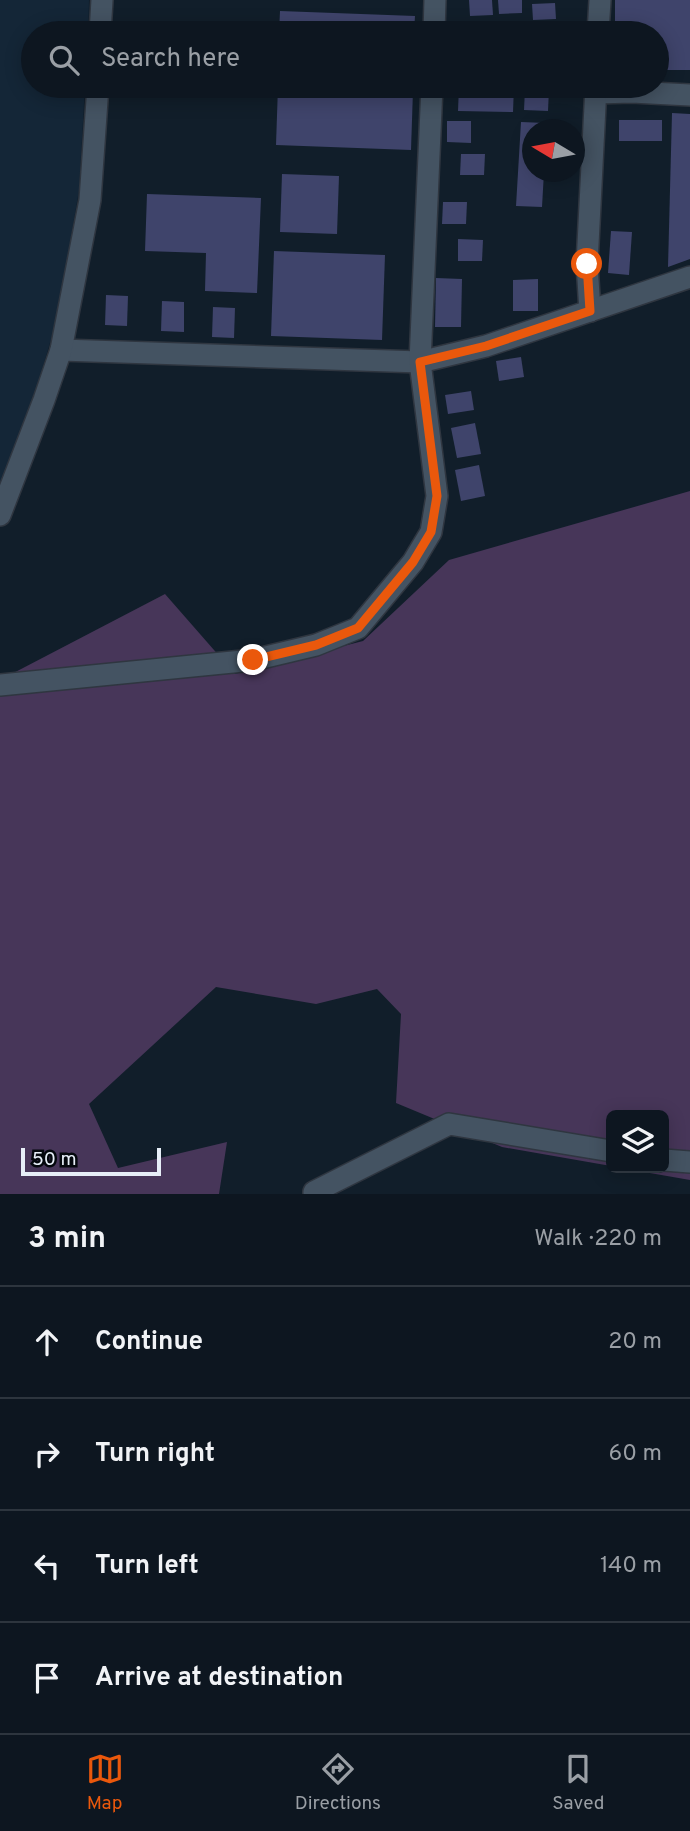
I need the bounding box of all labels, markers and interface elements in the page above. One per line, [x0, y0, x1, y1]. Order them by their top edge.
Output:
search box [21, 21, 669, 98]
icon: search [45, 41, 83, 79]
text: Search here [101, 43, 240, 76]
north arrow [522, 119, 585, 182]
route start [571, 248, 602, 279]
route end [237, 644, 268, 675]
map controls [606, 1110, 669, 1173]
button: layers [606, 1110, 669, 1173]
scale bar [21, 1145, 161, 1177]
text: 50 m [32, 1148, 77, 1172]
text: 3 min [28, 1221, 106, 1258]
text: Walk · 220 m [534, 1225, 662, 1254]
icon: ahead [28, 1323, 66, 1361]
text: Continue [95, 1326, 203, 1359]
text: 20 m [608, 1328, 662, 1357]
icon: right [28, 1435, 66, 1473]
text: Turn right [95, 1438, 215, 1471]
text: 60 m [609, 1440, 662, 1469]
icon: left [28, 1547, 66, 1585]
text: Turn left [95, 1550, 199, 1583]
text: 140 m [600, 1552, 662, 1581]
icon: arrive [28, 1659, 66, 1697]
text: Arrive at destination [95, 1662, 343, 1695]
tab: Map [86, 1750, 124, 1816]
tab: Directions [295, 1750, 381, 1816]
tab: Saved [552, 1750, 604, 1816]

